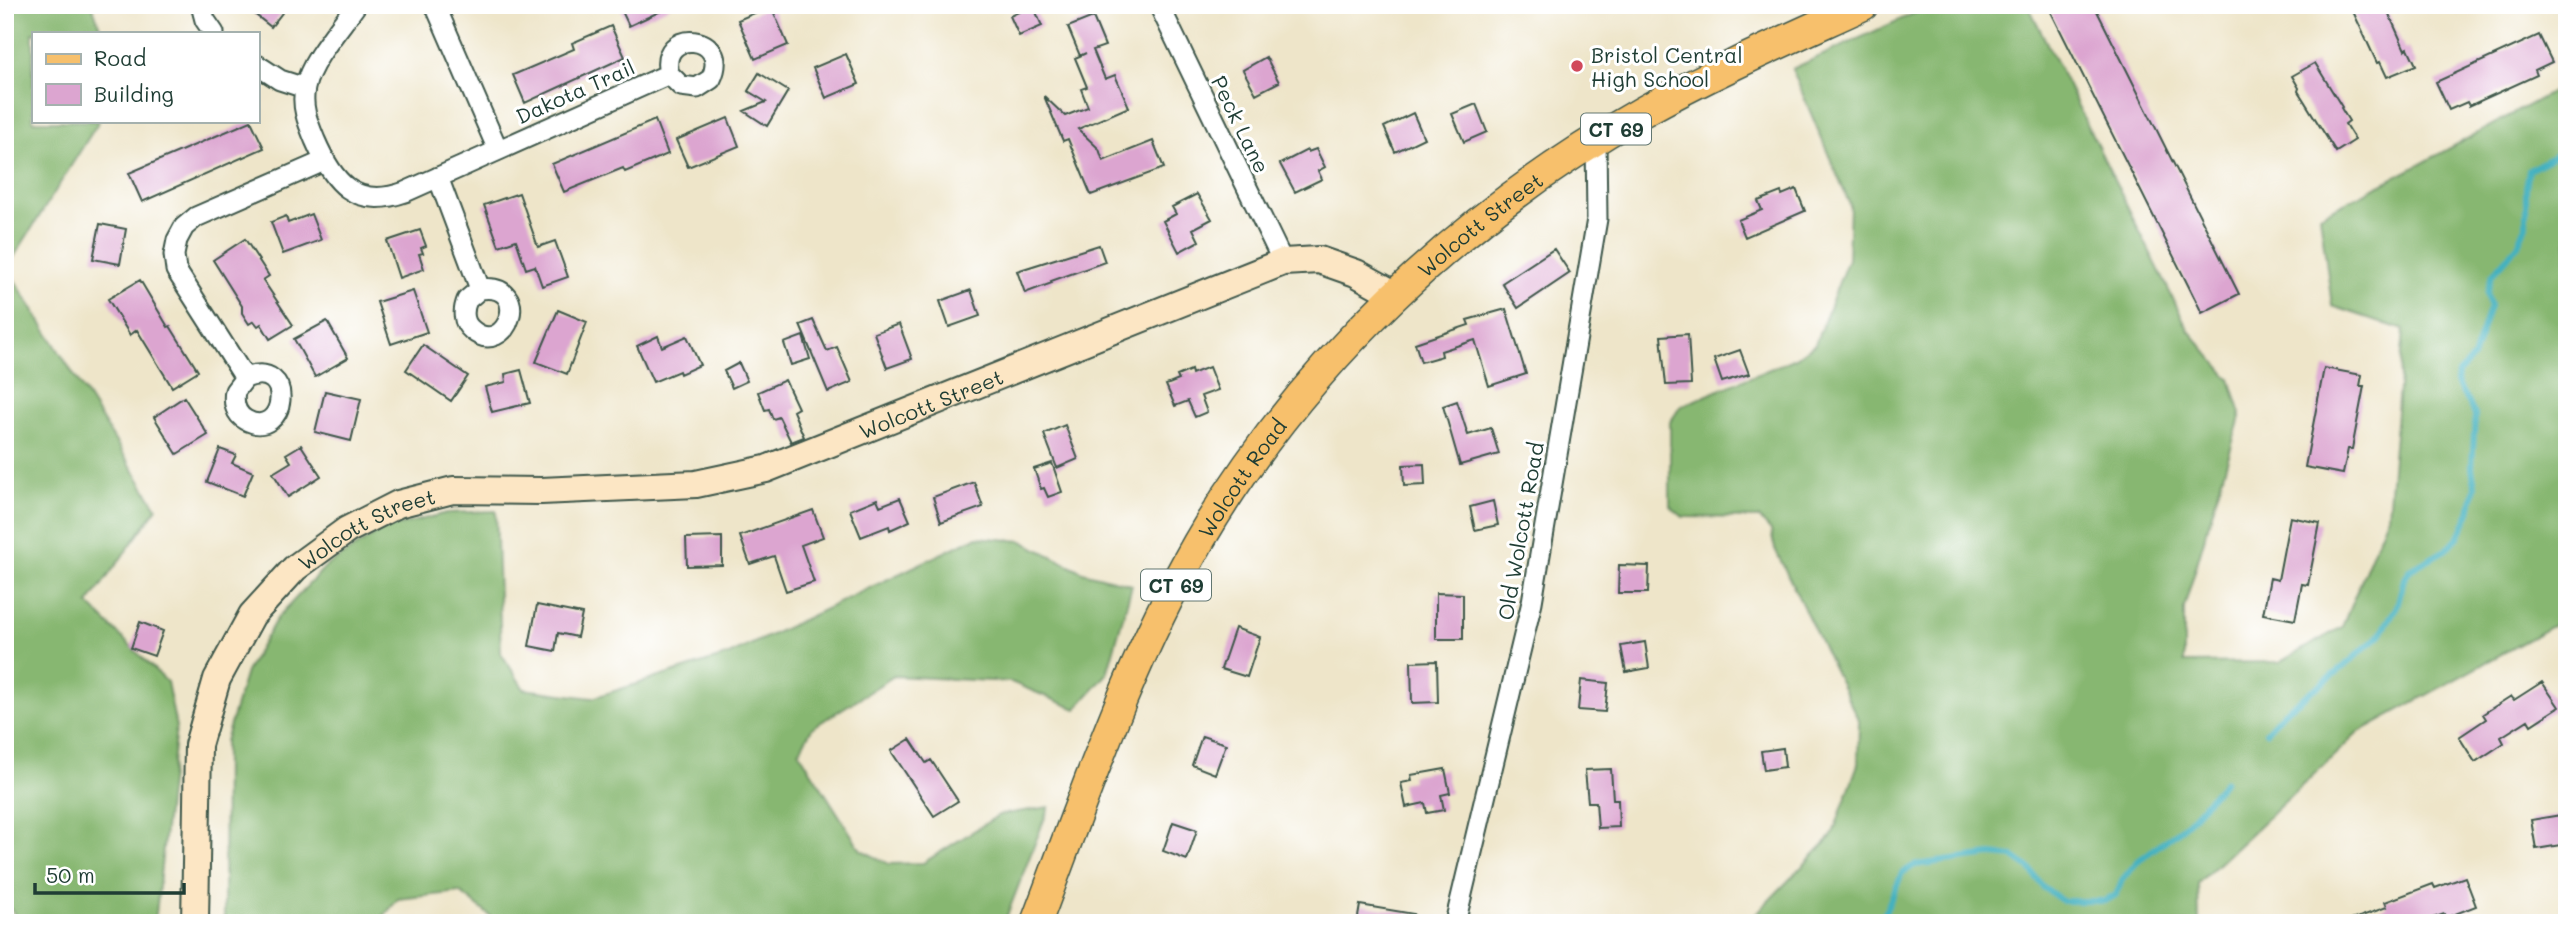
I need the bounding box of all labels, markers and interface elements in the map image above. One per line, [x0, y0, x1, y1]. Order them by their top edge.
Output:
legend [32, 32, 259, 122]
place label: Bristol Central High School [1591, 41, 1743, 92]
text: Road [94, 44, 146, 71]
street label: Dakota Trail [511, 53, 639, 129]
marker: Bristol Central High School [1569, 58, 1585, 74]
street label: Peck Lane [1206, 71, 1276, 177]
text: Building [94, 80, 174, 107]
road number: CT 69 [1581, 113, 1651, 144]
street label: Wolcott Street [1411, 166, 1548, 282]
street label: Wolcott Street [855, 362, 1007, 444]
street label: Wolcott Road [1191, 413, 1292, 542]
street label: Old Wolcott Road [1491, 440, 1549, 622]
street label: Wolcott Street [292, 482, 438, 575]
road number: CT 69 [1141, 570, 1211, 600]
scale bar [35, 851, 184, 895]
text: 50 m [46, 861, 95, 888]

